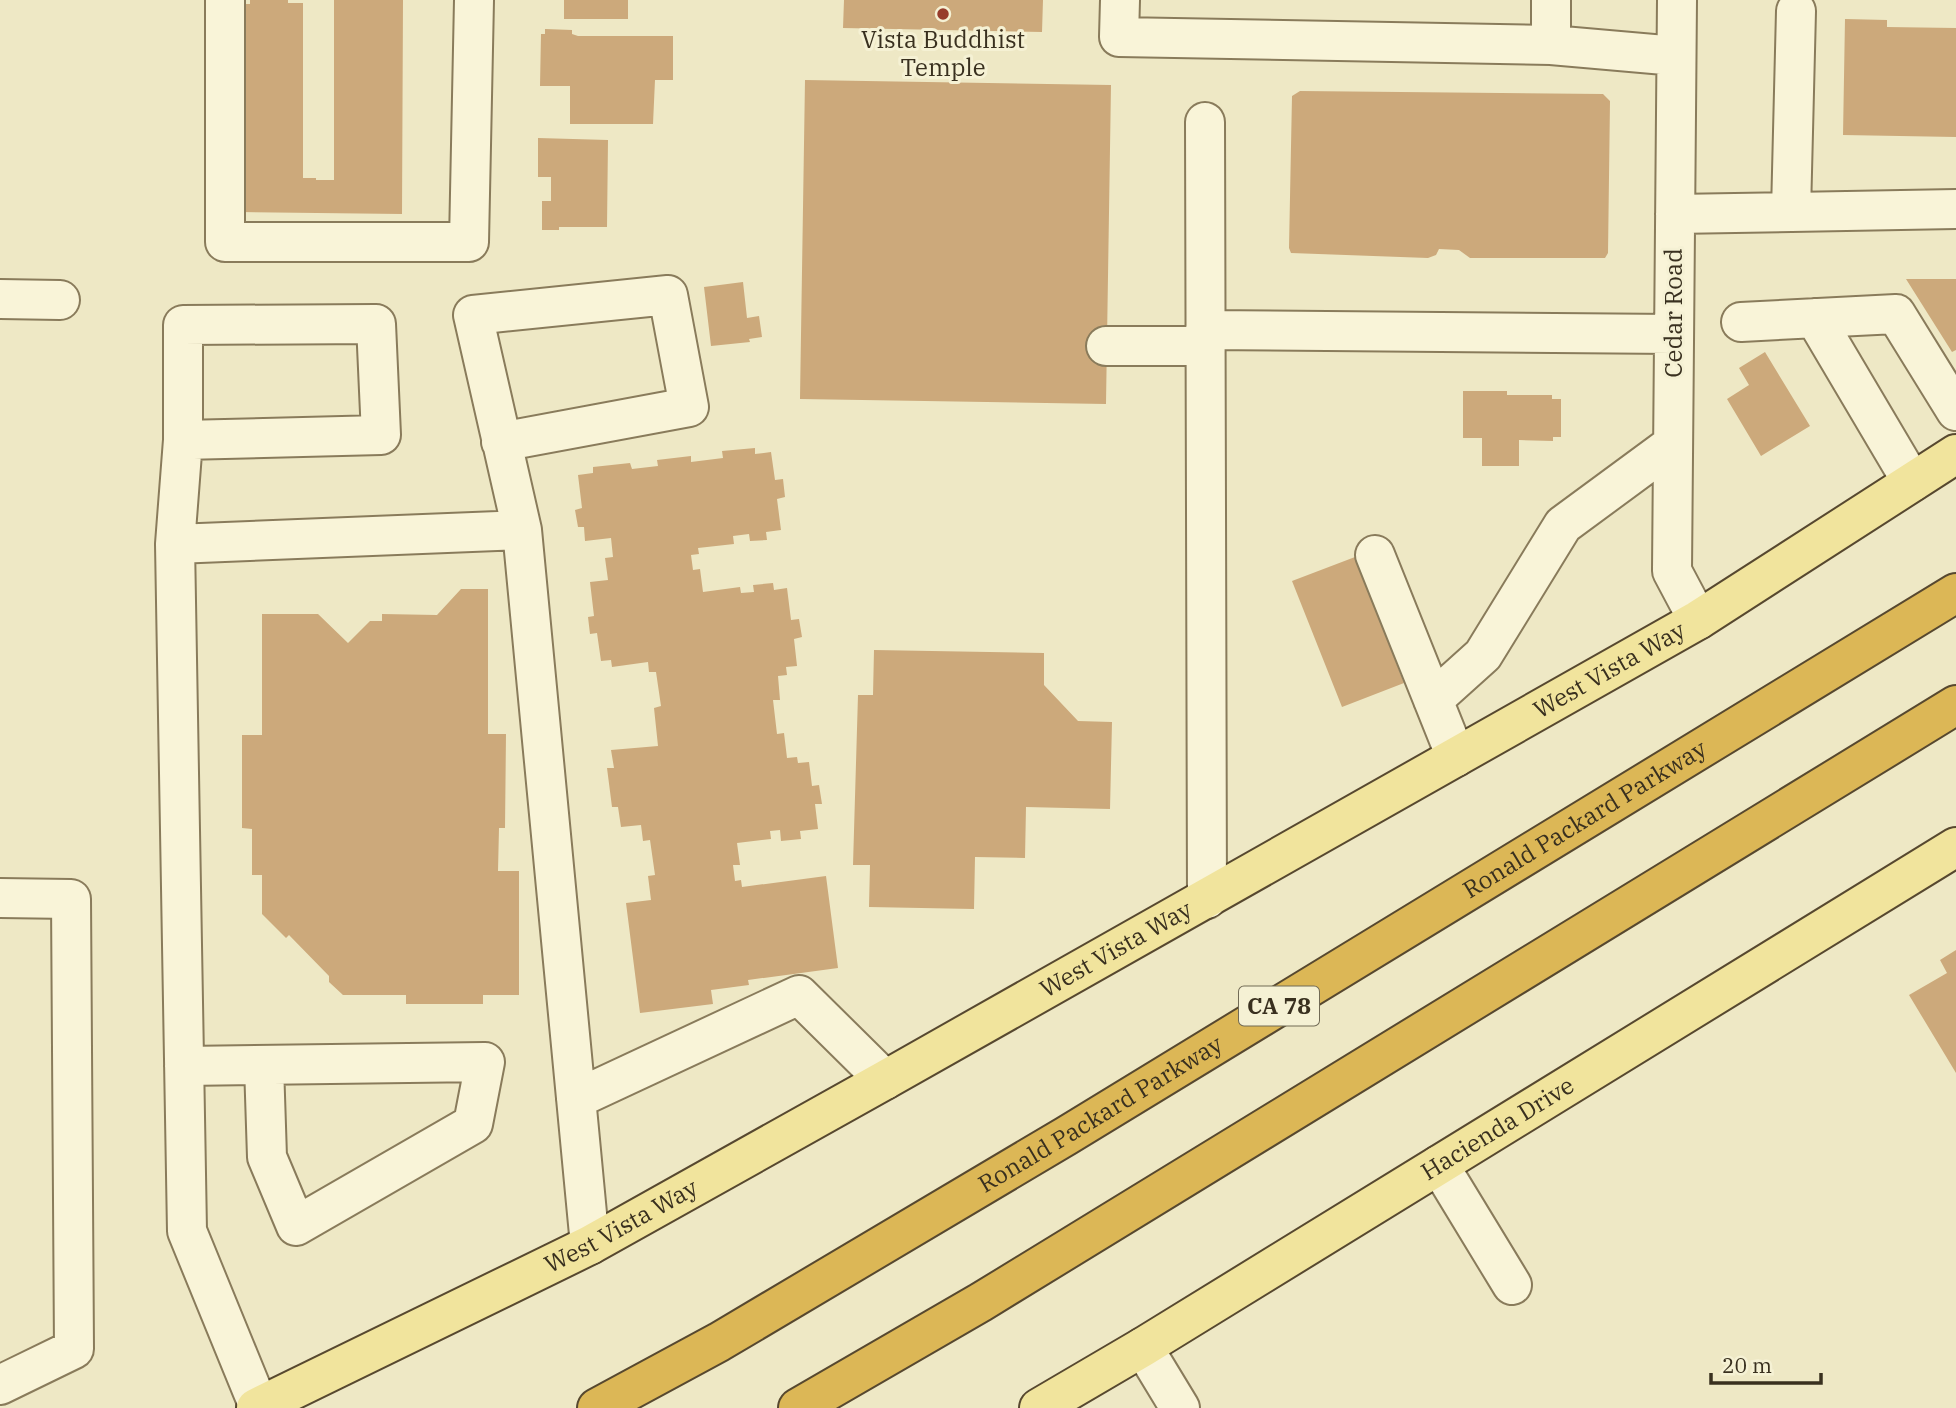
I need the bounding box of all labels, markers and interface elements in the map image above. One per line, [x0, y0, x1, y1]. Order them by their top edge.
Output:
marker: Vista Buddhist Temple [935, 6, 951, 22]
place label: Vista Buddhist Temple [861, 23, 1025, 83]
street label: Cedar Road [1657, 248, 1689, 378]
street label: West Vista Way [1527, 613, 1691, 725]
street label: Ronald Packard Parkway [1457, 732, 1712, 905]
street label: West Vista Way [1034, 893, 1197, 1004]
road number: CA 78 [1239, 987, 1319, 1026]
street label: Ronald Packard Parkway [972, 1027, 1228, 1200]
street label: Hacienda Drive [1415, 1069, 1580, 1187]
street label: West Vista Way [539, 1171, 703, 1280]
scale bar [1711, 1342, 1821, 1386]
text: 20 m [1722, 1351, 1772, 1379]

